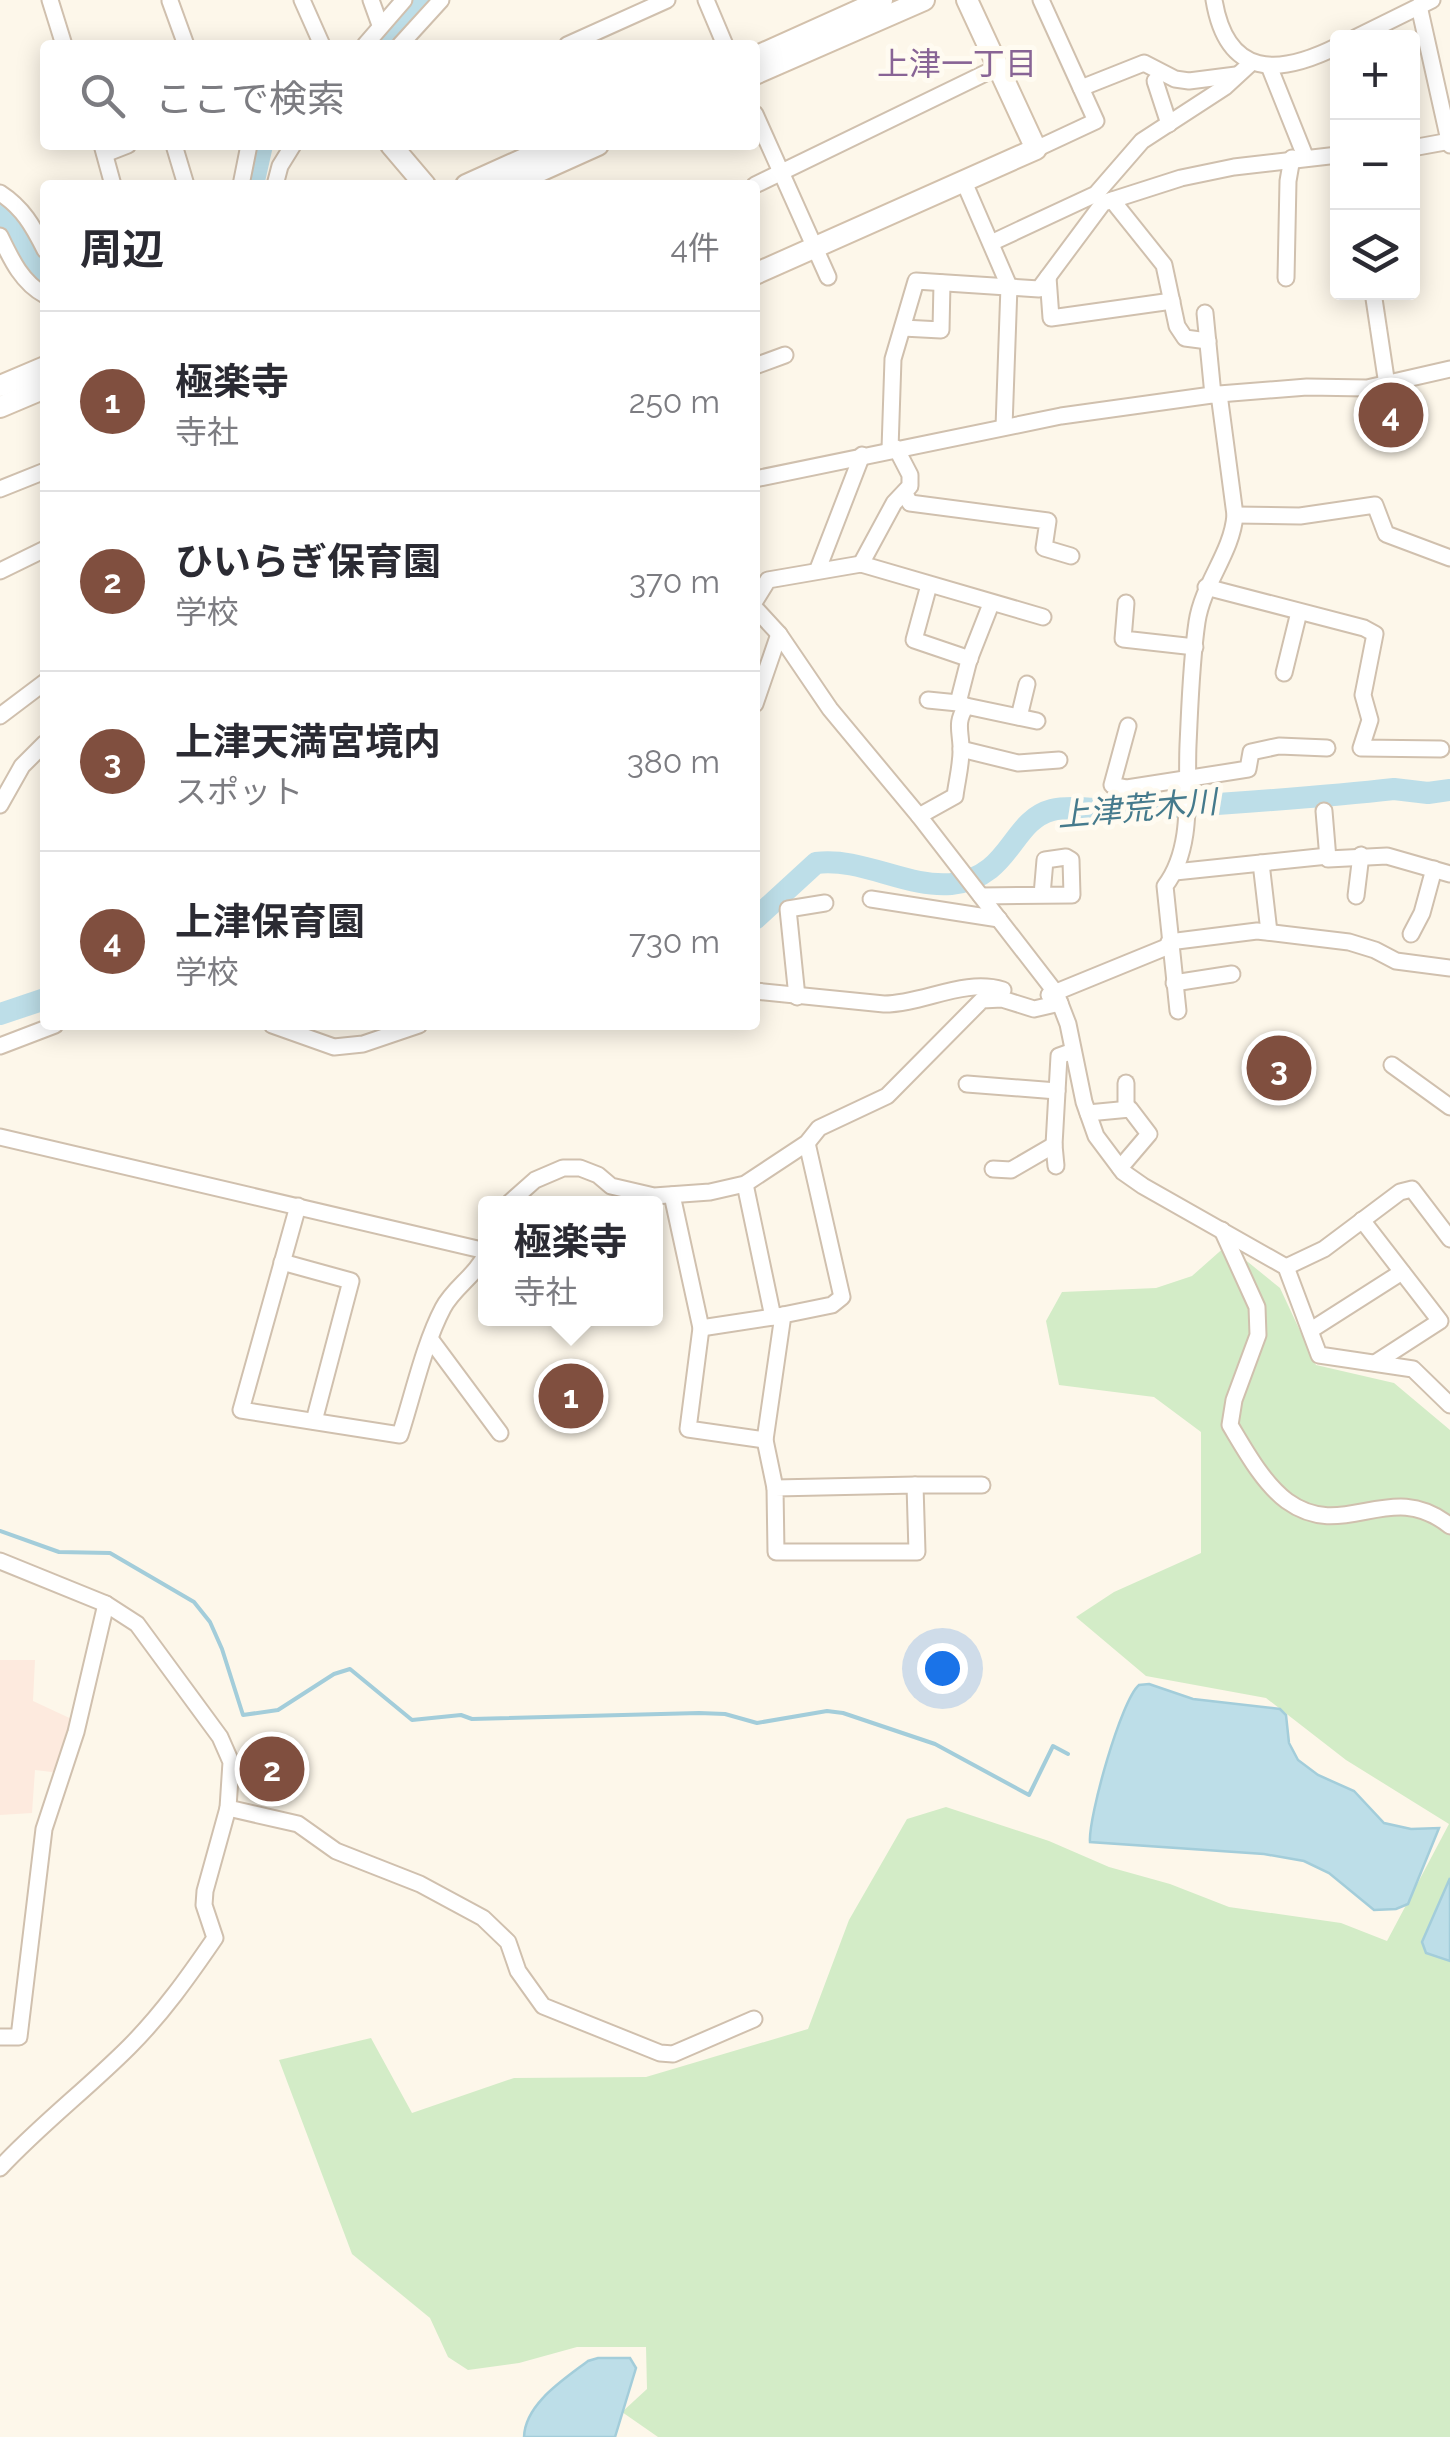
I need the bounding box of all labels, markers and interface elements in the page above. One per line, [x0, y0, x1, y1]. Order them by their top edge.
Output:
map controls [1330, 30, 1420, 300]
button: + [1330, 30, 1420, 120]
search box [40, 40, 760, 150]
district label: 上津一丁目 [877, 45, 1037, 82]
icon: search [75, 68, 130, 123]
text: ここで検索 [155, 76, 345, 121]
button: − [1330, 120, 1420, 210]
button: layers [1330, 210, 1420, 300]
text: 周辺 [80, 225, 164, 274]
text: 4件 [671, 229, 720, 266]
text: 極楽寺 [175, 359, 289, 404]
pin: 4 [1358, 378, 1424, 452]
text: 1 [105, 383, 120, 420]
text: 250 m [629, 383, 720, 420]
text: 寺社 [175, 413, 239, 450]
text: ひいらぎ保育園 [175, 539, 441, 584]
text: 2 [103, 563, 122, 600]
text: 370 m [629, 563, 720, 600]
text: 学校 [175, 593, 239, 630]
text: 上津天満宮境内 [175, 719, 441, 764]
text: 3 [104, 743, 121, 780]
text: 380 m [627, 743, 720, 780]
text: スポット [175, 773, 303, 810]
water label: 上津荒木川 [1056, 782, 1221, 833]
text: 上津保育園 [175, 899, 365, 944]
text: 4 [103, 923, 122, 960]
text: 730 m [629, 923, 720, 960]
text: 学校 [175, 953, 239, 990]
pin: 3 [1246, 1030, 1312, 1106]
popup [478, 1196, 663, 1326]
text: 極楽寺 [513, 1219, 628, 1264]
text: 寺社 [513, 1273, 578, 1310]
pin: 1 [538, 1358, 604, 1434]
your location [917, 1643, 968, 1694]
pin: 2 [240, 1732, 304, 1806]

